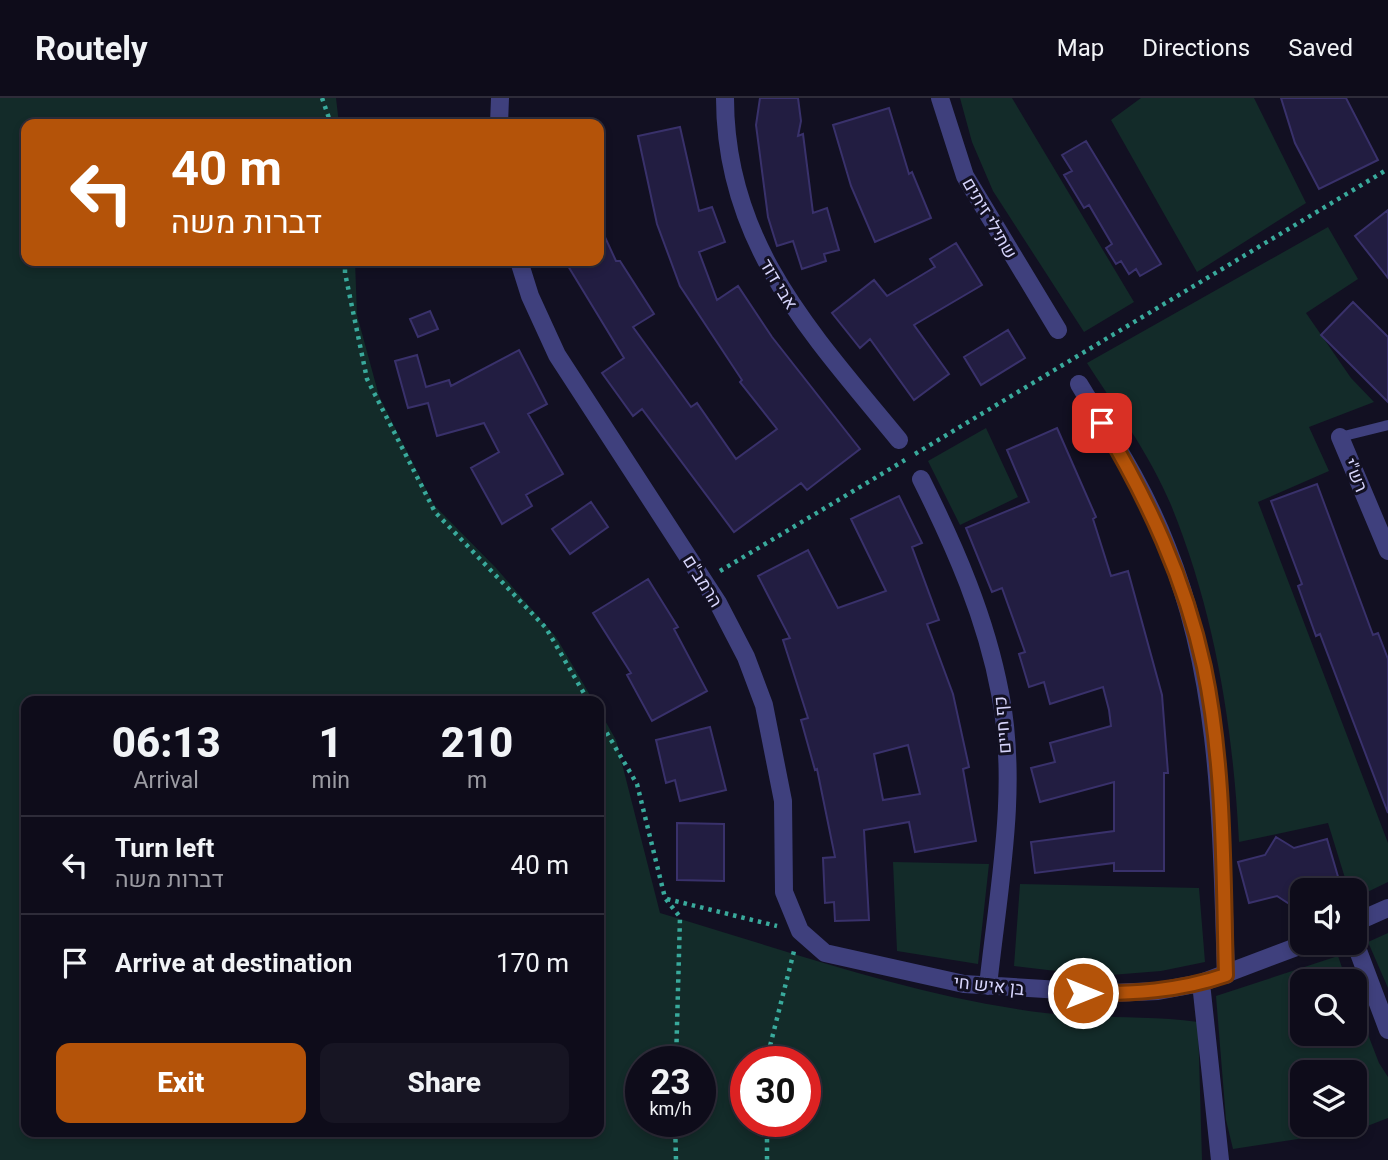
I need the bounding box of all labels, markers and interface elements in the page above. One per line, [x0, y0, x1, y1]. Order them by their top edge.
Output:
text: Routely [35, 29, 148, 68]
text: Map [1057, 34, 1104, 62]
text: Directions [1142, 34, 1250, 62]
text: Saved [1288, 34, 1353, 62]
text: 40 m [171, 140, 282, 197]
icon: left [56, 147, 147, 238]
street label: שתילי זיתים [958, 174, 1022, 262]
text: דברות משה [171, 203, 322, 241]
street label: אבי דוד [756, 255, 802, 313]
pin [1072, 393, 1132, 453]
icon: arrive [1083, 404, 1121, 442]
street label: רש"י [1340, 455, 1372, 495]
street label: הרמב"ם [679, 551, 727, 611]
street label: כף חיים [989, 695, 1015, 755]
text: 06:13 [112, 718, 221, 767]
text: 1 [319, 718, 343, 767]
text: 210 [441, 718, 513, 767]
text: Arrival [134, 767, 199, 794]
text: min [311, 767, 350, 794]
text: m [467, 767, 487, 794]
text: Turn left [115, 833, 214, 863]
icon: left [56, 846, 94, 884]
text: 40 m [511, 850, 569, 880]
text: דברות משה [115, 866, 224, 893]
map controls [1290, 878, 1367, 1137]
button: sound [1290, 878, 1367, 955]
icon: arrive [56, 944, 94, 982]
text: Arrive at destination [115, 948, 352, 978]
text: 170 m [496, 948, 569, 978]
position arrow [1046, 956, 1120, 1030]
button: search [1290, 969, 1367, 1046]
street label: בן איש חי [952, 971, 1026, 999]
button: Exit [56, 1043, 306, 1123]
button: Share [320, 1043, 569, 1123]
speed limit sign: 30 [730, 1046, 821, 1137]
button: layers [1290, 1060, 1367, 1137]
text: 23 [650, 1062, 691, 1103]
text: km/h [649, 1098, 692, 1119]

